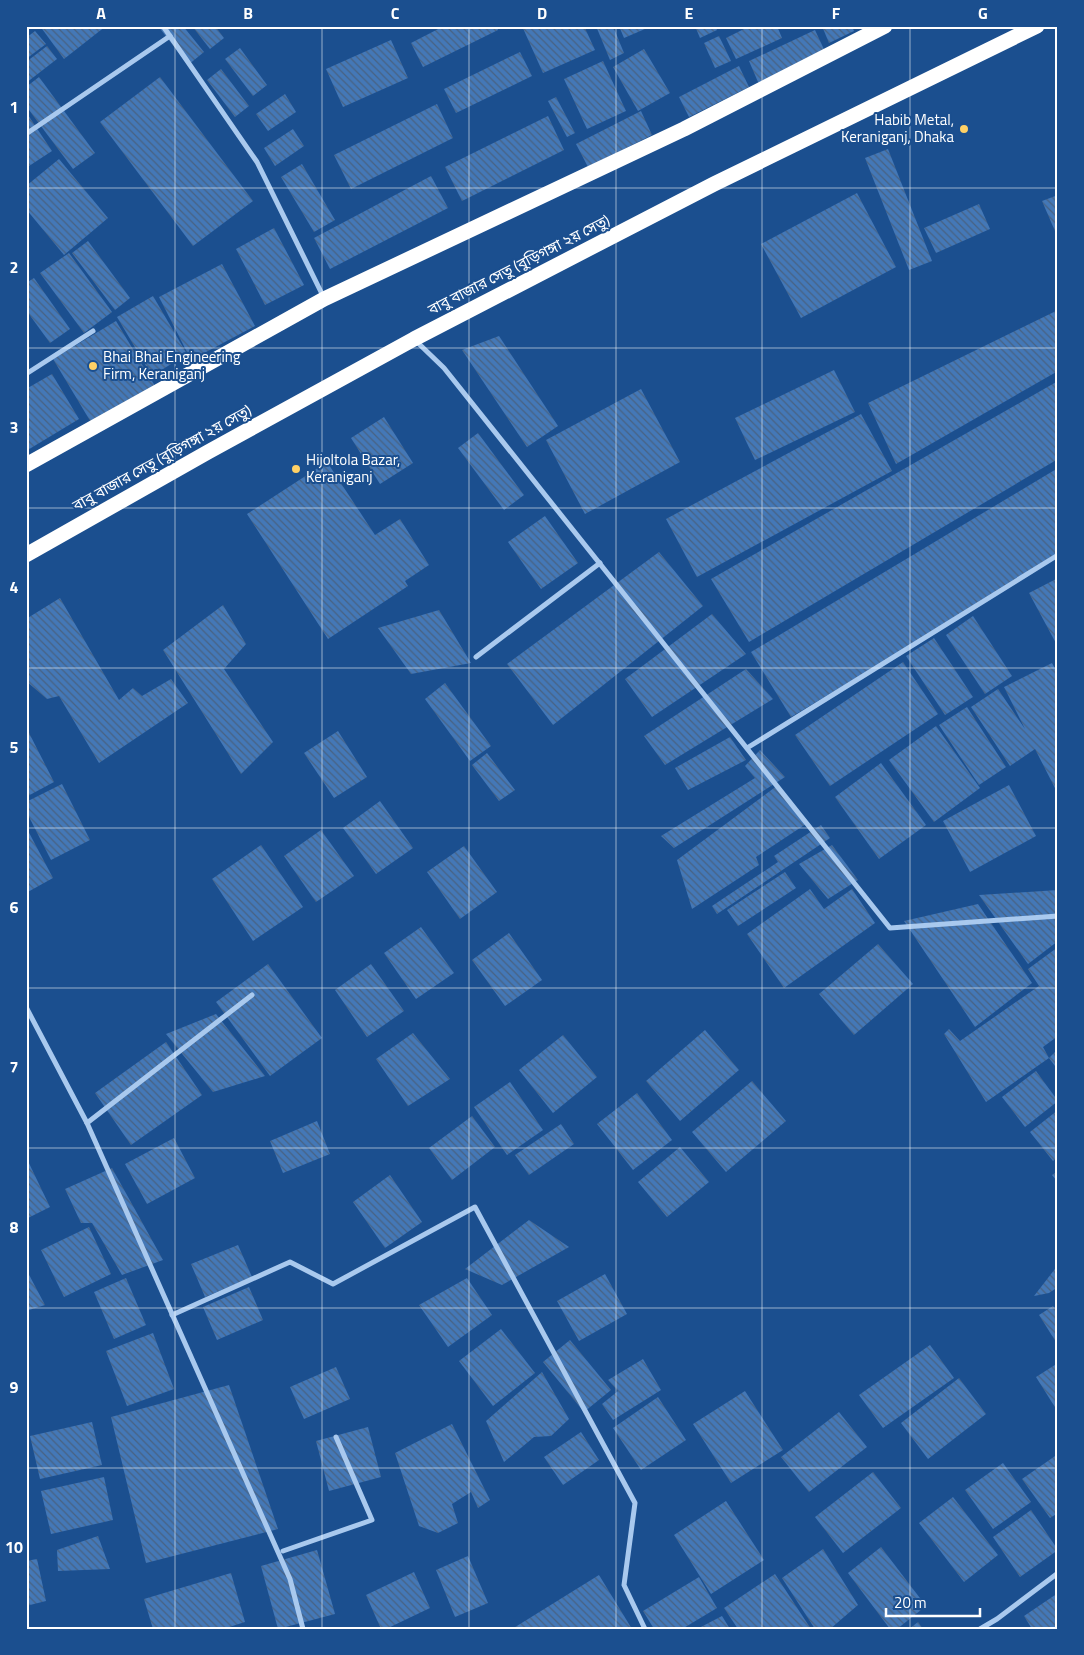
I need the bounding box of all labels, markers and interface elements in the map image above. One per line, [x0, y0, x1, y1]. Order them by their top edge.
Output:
text: A [96, 1, 106, 25]
text: B [243, 1, 253, 25]
text: C [391, 1, 400, 25]
text: D [537, 1, 547, 25]
text: E [685, 1, 694, 25]
text: F [832, 1, 841, 25]
text: G [978, 1, 988, 25]
text: 1 [10, 95, 18, 119]
place label: Habib Metal, Keraniganj, Dhaka [841, 108, 954, 148]
marker: Habib Metal, Keraniganj, Dhaka [958, 123, 970, 135]
street label: বাবু বাজার সেতু (বুড়িগঙ্গা ২য় সেতু) [423, 209, 614, 321]
text: 2 [10, 255, 18, 279]
place label: Bhai Bhai Engineering Firm, Keraniganj [103, 345, 241, 385]
marker: Bhai Bhai Engineering Firm, Keraniganj [87, 360, 99, 372]
street label: বাবু বাজার সেতু (বুড়িগঙ্গা ২য় সেতু) [67, 399, 256, 517]
text: 3 [10, 415, 18, 439]
place label: Hijoltola Bazar, Keraniganj [306, 448, 400, 488]
marker: Hijoltola Bazar, Keraniganj [290, 463, 302, 475]
text: 4 [10, 575, 19, 599]
text: 5 [10, 735, 19, 759]
text: 6 [10, 895, 19, 919]
text: 7 [10, 1055, 18, 1079]
text: 8 [10, 1215, 19, 1239]
text: 9 [10, 1375, 19, 1399]
text: 10 [5, 1535, 23, 1559]
scale bar [886, 1585, 980, 1617]
text: 20 m [894, 1591, 927, 1614]

